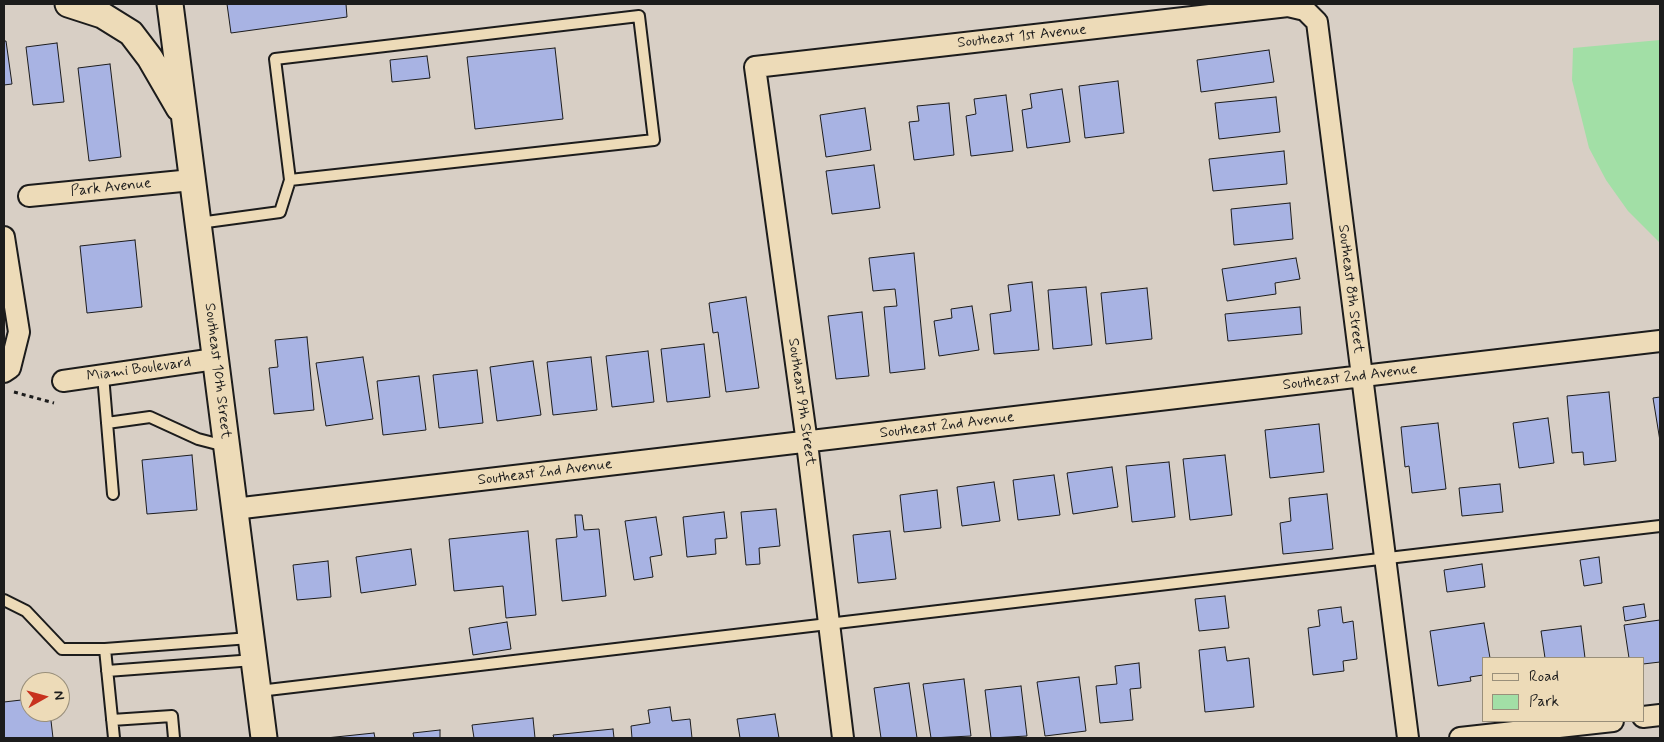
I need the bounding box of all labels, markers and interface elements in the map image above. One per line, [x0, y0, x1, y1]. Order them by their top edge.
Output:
street label: Southeast 1st Avenue [957, 21, 1087, 53]
street label: Park Avenue [70, 175, 152, 201]
street label: Southeast 8th Street [1333, 223, 1367, 355]
street label: Southeast 10th Street [200, 302, 234, 440]
street label: Southeast 9th Street [783, 337, 819, 467]
street label: Miami Boulevard [86, 354, 192, 386]
street label: Southeast 2nd Avenue [1282, 361, 1418, 395]
street label: Southeast 2nd Avenue [879, 409, 1015, 443]
street label: Southeast 2nd Avenue [477, 456, 613, 490]
legend [1482, 657, 1644, 722]
text: Road [1529, 667, 1559, 687]
north arrow [20, 672, 70, 722]
text: N [49, 690, 68, 701]
text: Park [1529, 692, 1559, 712]

